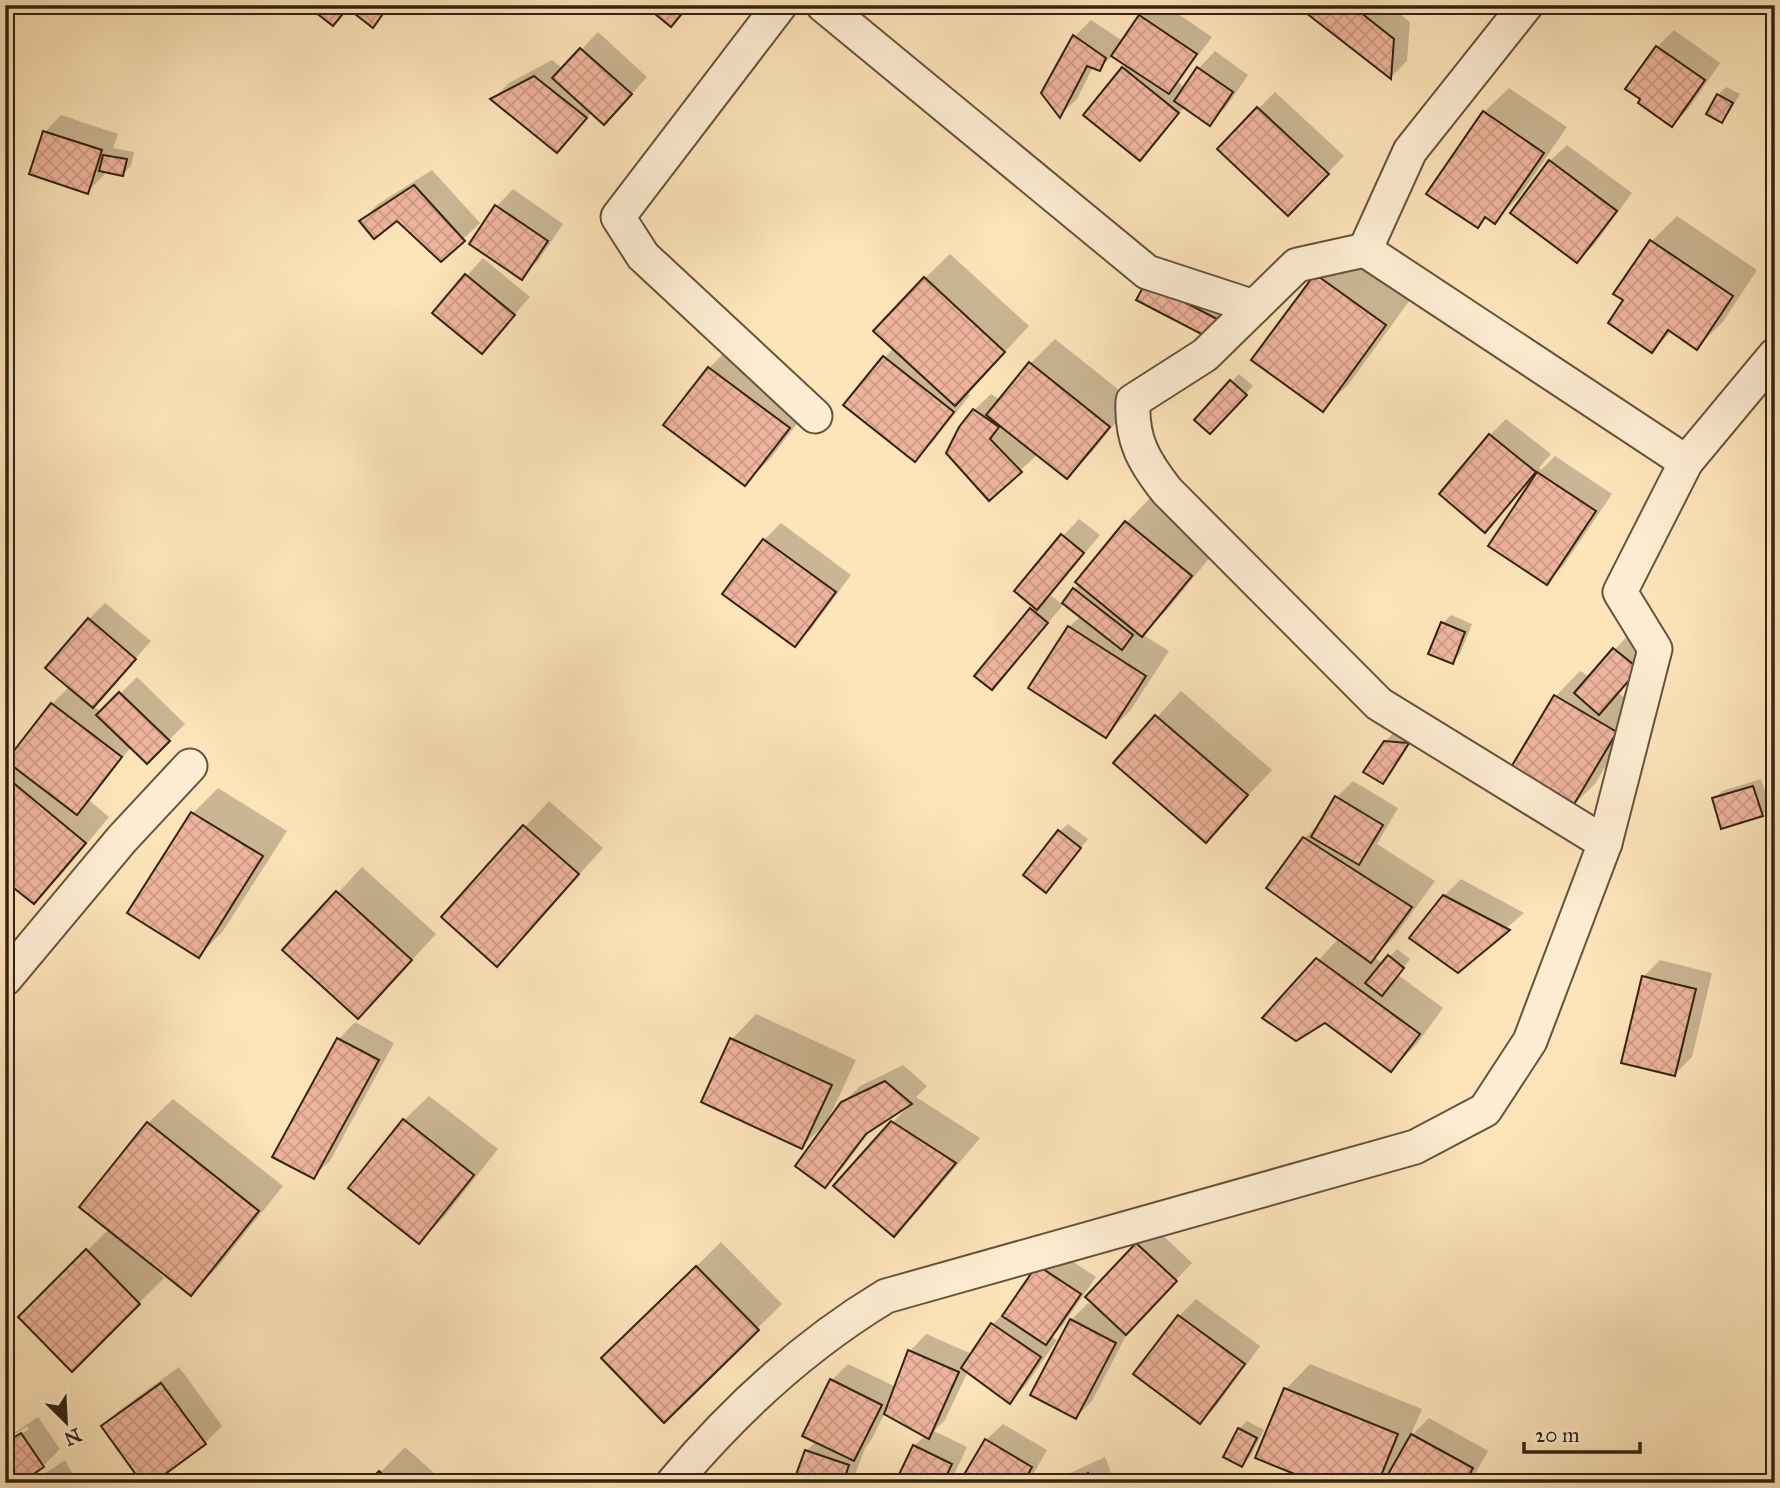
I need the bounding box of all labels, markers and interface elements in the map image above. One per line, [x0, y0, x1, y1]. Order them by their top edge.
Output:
north arrow [32, 1386, 102, 1456]
scale bar [1524, 1411, 1640, 1455]
text: 20 m [1535, 1422, 1580, 1448]
text: N [61, 1423, 85, 1451]

